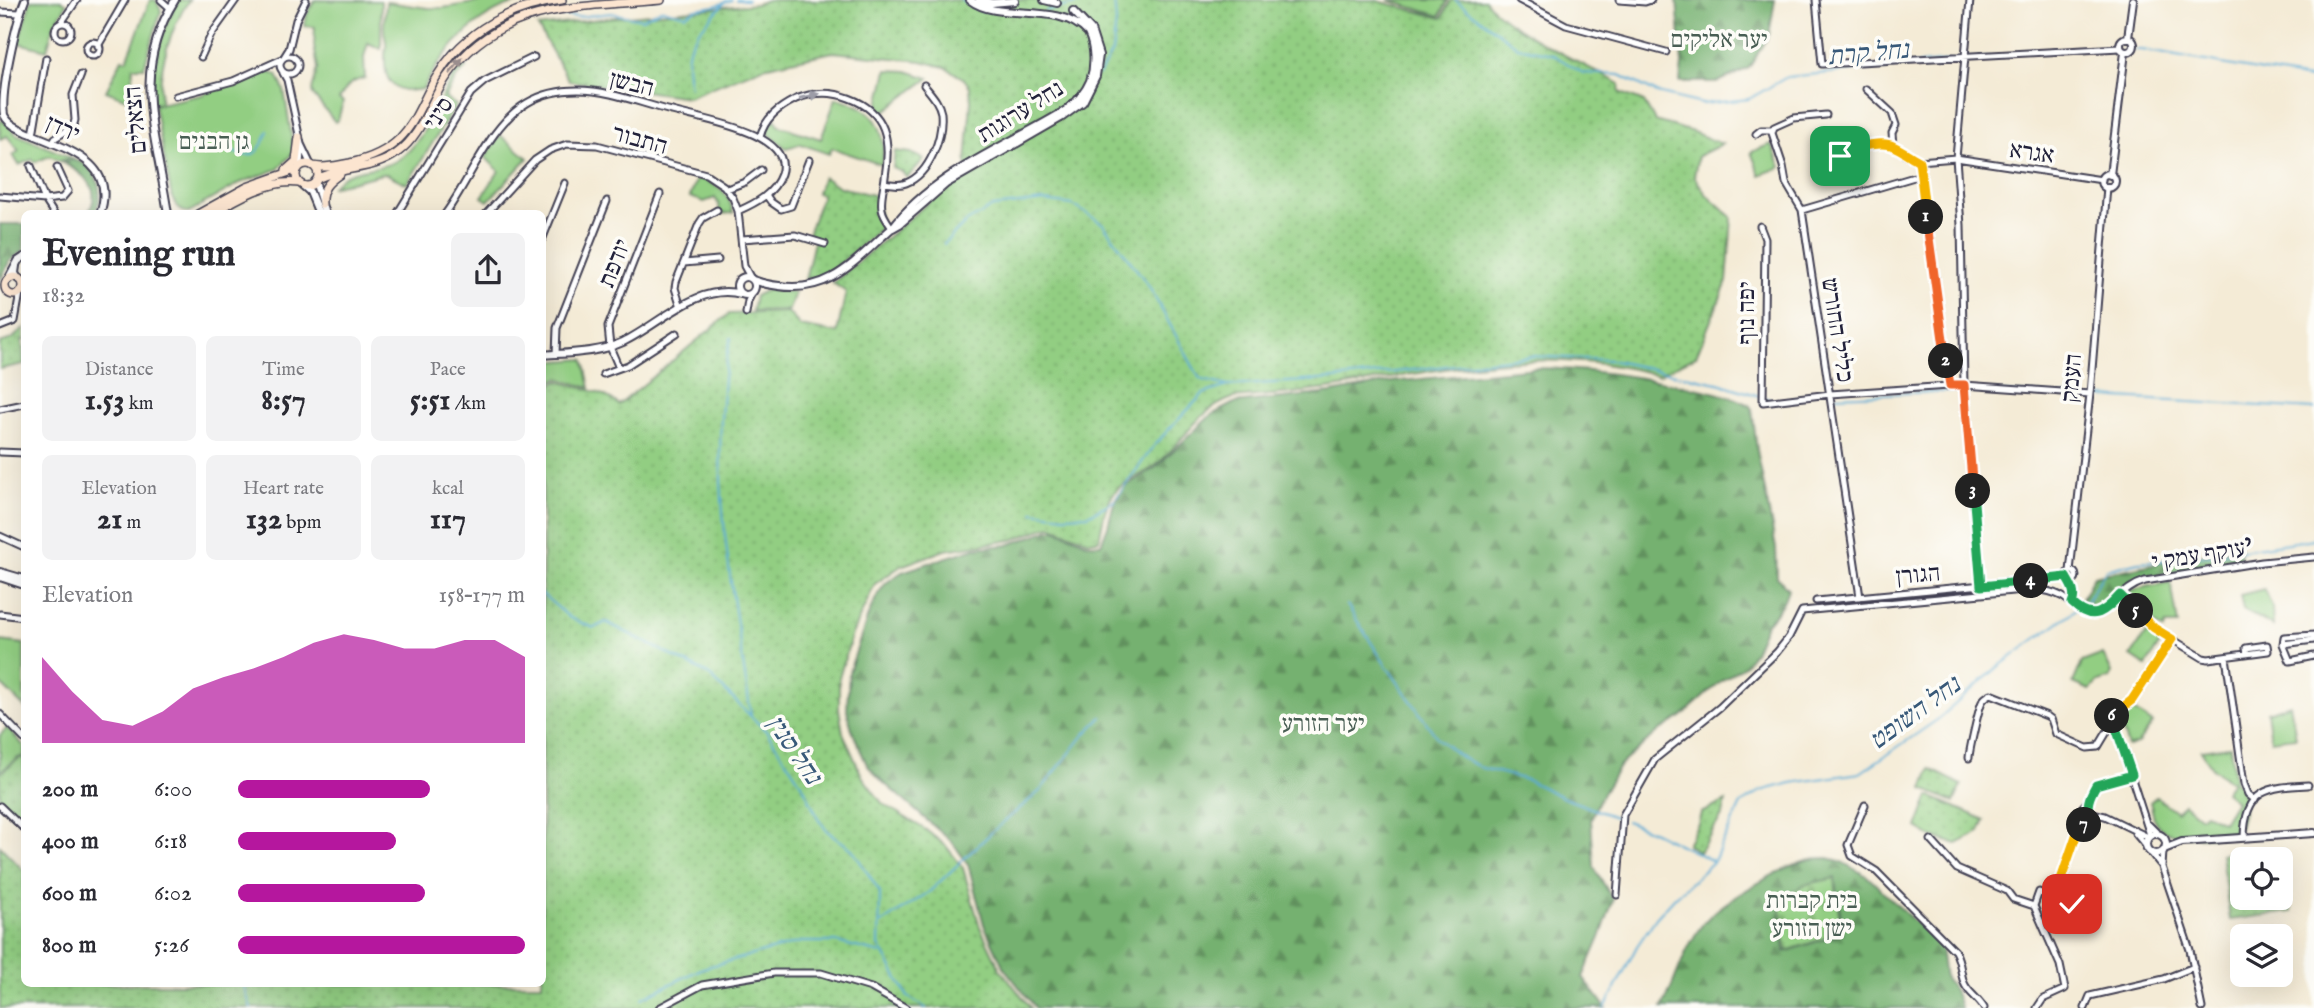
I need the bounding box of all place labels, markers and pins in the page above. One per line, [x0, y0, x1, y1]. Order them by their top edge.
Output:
pin [1810, 126, 1870, 186]
pin: 1 [1909, 200, 1944, 234]
pin: 2 [1928, 344, 1964, 378]
pin: 3 [1955, 474, 1990, 508]
pin: 4 [2014, 564, 2048, 598]
pin: 5 [2118, 594, 2154, 628]
pin: 6 [2094, 698, 2130, 734]
pin: 7 [2066, 808, 2102, 842]
pin [2042, 874, 2102, 934]

